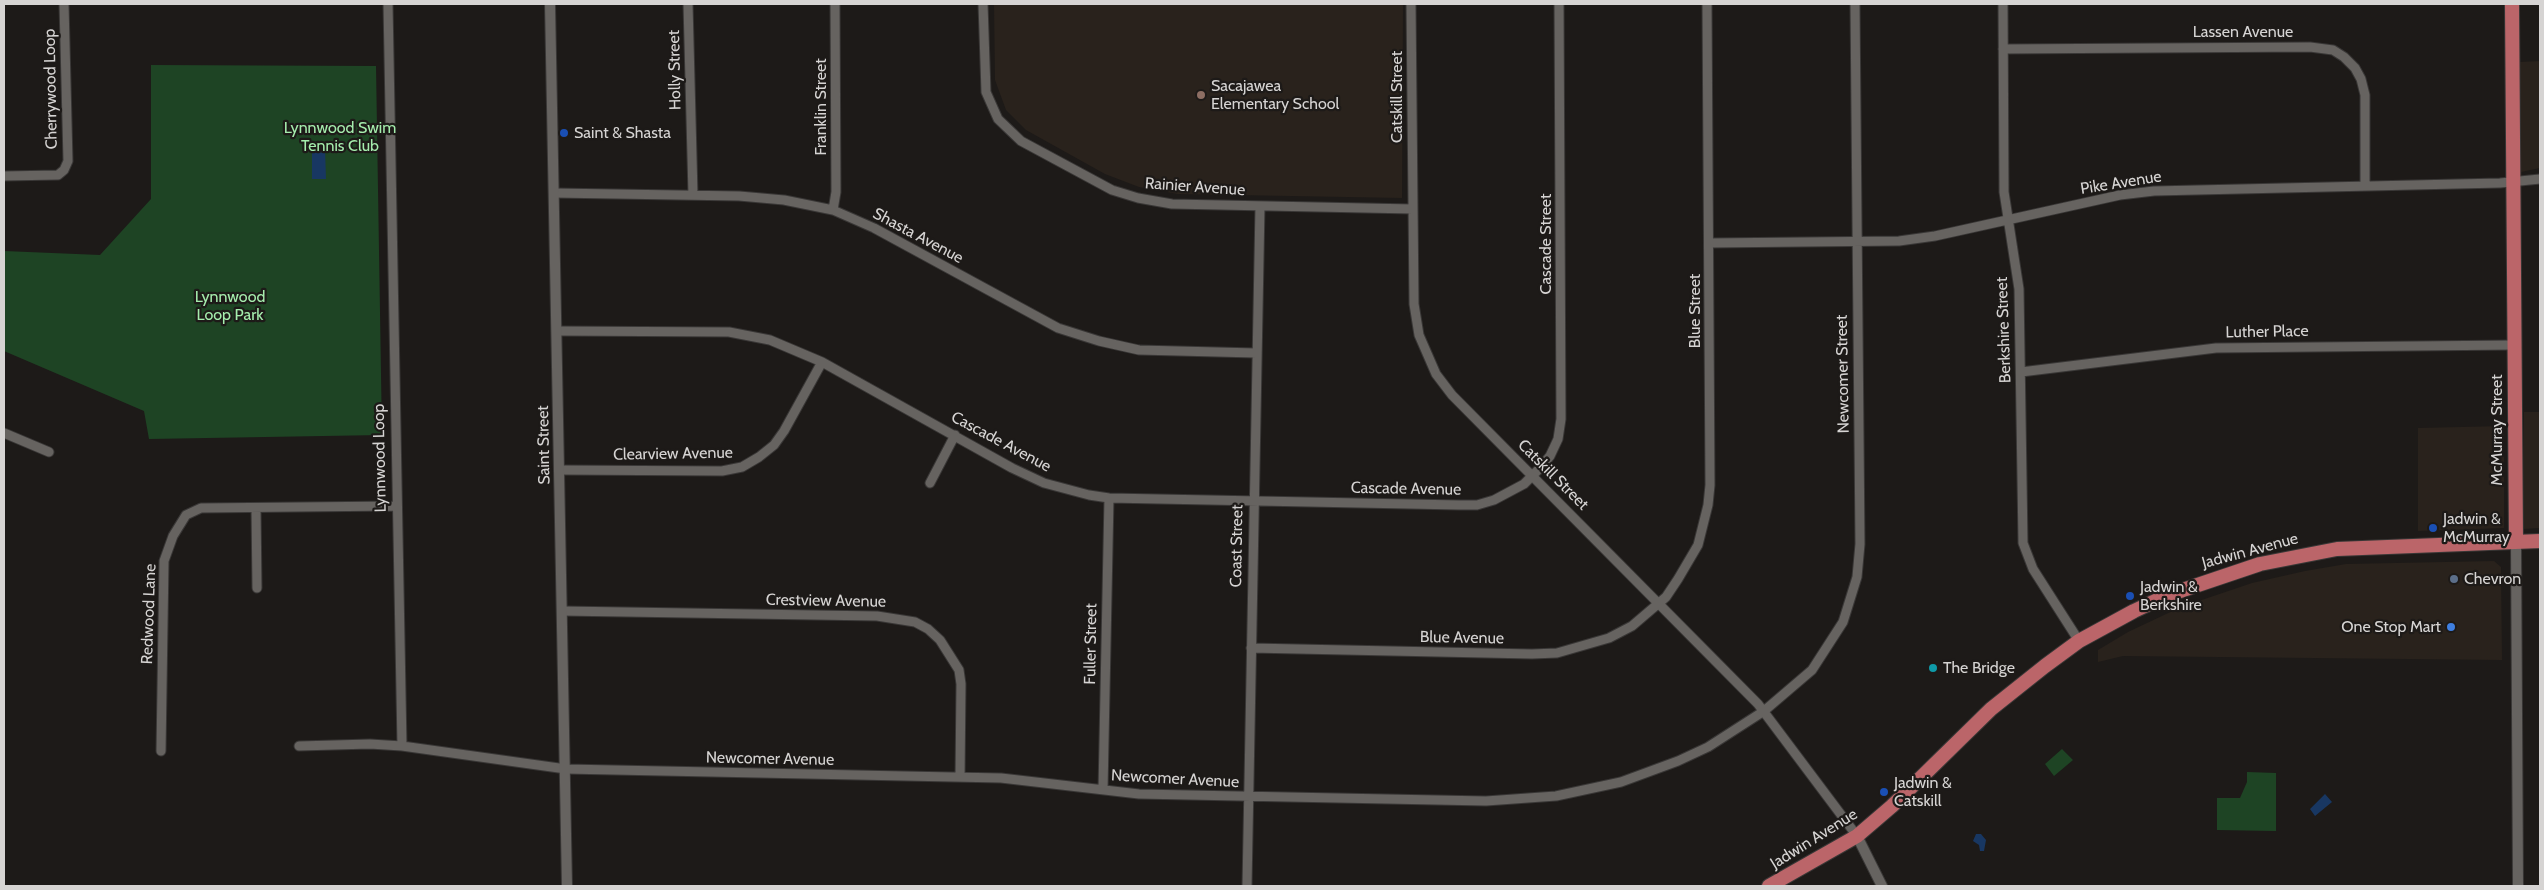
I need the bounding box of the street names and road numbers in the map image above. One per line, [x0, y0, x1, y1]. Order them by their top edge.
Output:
street label: Lassen Avenue [2193, 22, 2293, 42]
street label: Cherrywood Loop [40, 28, 62, 150]
street label: Holly Street [665, 30, 685, 110]
street label: Catskill Street [1387, 51, 1407, 143]
street label: Franklin Street [811, 58, 831, 156]
street label: Pike Avenue [2079, 167, 2163, 199]
street label: Rainier Avenue [1144, 174, 1246, 200]
street label: Cascade Street [1536, 194, 1556, 294]
street label: Shasta Avenue [870, 204, 966, 268]
street label: Blue Street [1685, 274, 1705, 348]
street label: Berkshire Street [1993, 276, 2015, 384]
street label: Newcomer Street [1832, 314, 1854, 434]
street label: Luther Place [2225, 322, 2309, 342]
street label: McMurray Street [2487, 374, 2507, 486]
street label: Lynnwood Loop [369, 404, 391, 512]
street label: Saint Street [534, 405, 554, 485]
street label: Cascade Avenue [948, 408, 1054, 476]
street label: Catskill Street [1514, 436, 1592, 514]
street label: Clearview Avenue [613, 443, 733, 465]
street label: Cascade Avenue [1351, 478, 1461, 500]
street label: Coast Street [1227, 504, 1247, 588]
street label: Jadwin Avenue [2200, 529, 2300, 573]
street label: Redwood Lane [138, 563, 160, 665]
street label: Crestview Avenue [766, 590, 886, 612]
street label: Fuller Street [1081, 603, 1101, 685]
street label: Blue Avenue [1420, 628, 1504, 648]
street label: Newcomer Avenue [706, 748, 834, 770]
street label: Newcomer Avenue [1110, 766, 1240, 792]
street label: Jadwin Avenue [1767, 805, 1861, 873]

